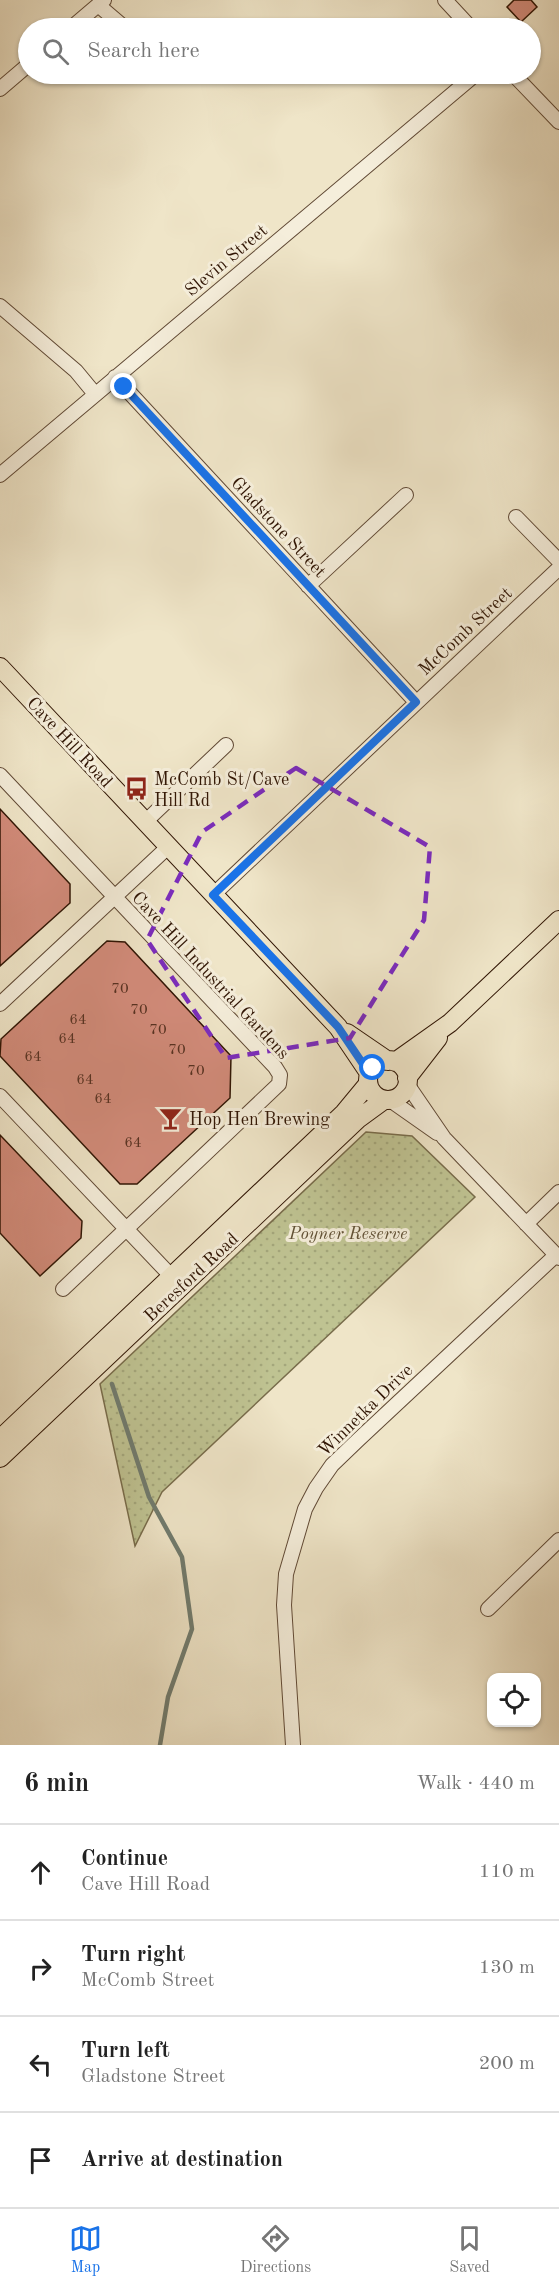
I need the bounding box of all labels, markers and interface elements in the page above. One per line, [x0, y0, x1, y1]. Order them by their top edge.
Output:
search box [18, 18, 541, 84]
icon: search [39, 35, 72, 68]
text: Search here [87, 40, 200, 62]
street label: Slevin Street [182, 221, 271, 300]
route end [110, 373, 136, 399]
street label: Gladstone Street [227, 474, 329, 581]
street label: McComb Street [416, 584, 516, 679]
street label: Cave Hill Road [23, 694, 116, 791]
place label: McComb St/Cave Hill Rd [154, 771, 289, 810]
bus stop icon: McComb St/Cave Hill Rd [123, 776, 149, 802]
street label: Cave Hill Industrial Gardens [128, 889, 293, 1063]
house number: 70 [111, 982, 129, 997]
house number: 70 [130, 1003, 148, 1018]
house number: 64 [69, 1013, 87, 1028]
house number: 70 [149, 1023, 167, 1038]
house number: 64 [58, 1032, 76, 1047]
house number: 70 [168, 1043, 186, 1058]
house number: 64 [24, 1050, 42, 1065]
route start [359, 1054, 385, 1080]
house number: 70 [187, 1064, 205, 1079]
house number: 64 [76, 1073, 94, 1088]
house number: 64 [94, 1092, 112, 1107]
bar icon: Hop Hen Brewing [158, 1106, 184, 1132]
place label: Hop Hen Brewing [189, 1111, 330, 1129]
house number: 64 [124, 1136, 142, 1151]
park label: Poyner Reserve [288, 1225, 407, 1243]
street label: Beresford Road [141, 1230, 242, 1326]
street label: Winnetka Drive [315, 1361, 416, 1460]
map controls [487, 1673, 541, 1727]
button: locate [487, 1673, 541, 1727]
text: 6 min [24, 1771, 89, 1797]
text: Walk · 440 m [416, 1774, 535, 1794]
text: Continue [81, 1848, 168, 1870]
icon: ahead [24, 1856, 57, 1889]
text: 110 m [479, 1862, 535, 1882]
text: Cave Hill Road [81, 1875, 210, 1895]
text: Turn right [81, 1944, 185, 1966]
icon: right [24, 1952, 57, 1985]
text: 130 m [479, 1958, 535, 1978]
text: McComb Street [81, 1971, 215, 1991]
text: Turn left [81, 2040, 170, 2062]
icon: left [24, 2048, 57, 2081]
text: 200 m [479, 2054, 535, 2074]
text: Gladstone Street [81, 2067, 225, 2087]
icon: arrive [24, 2144, 57, 2177]
text: Arrive at destination [81, 2149, 283, 2171]
tab: Map [69, 2222, 102, 2278]
tab: Directions [240, 2222, 311, 2278]
tab: Saved [449, 2222, 490, 2278]

